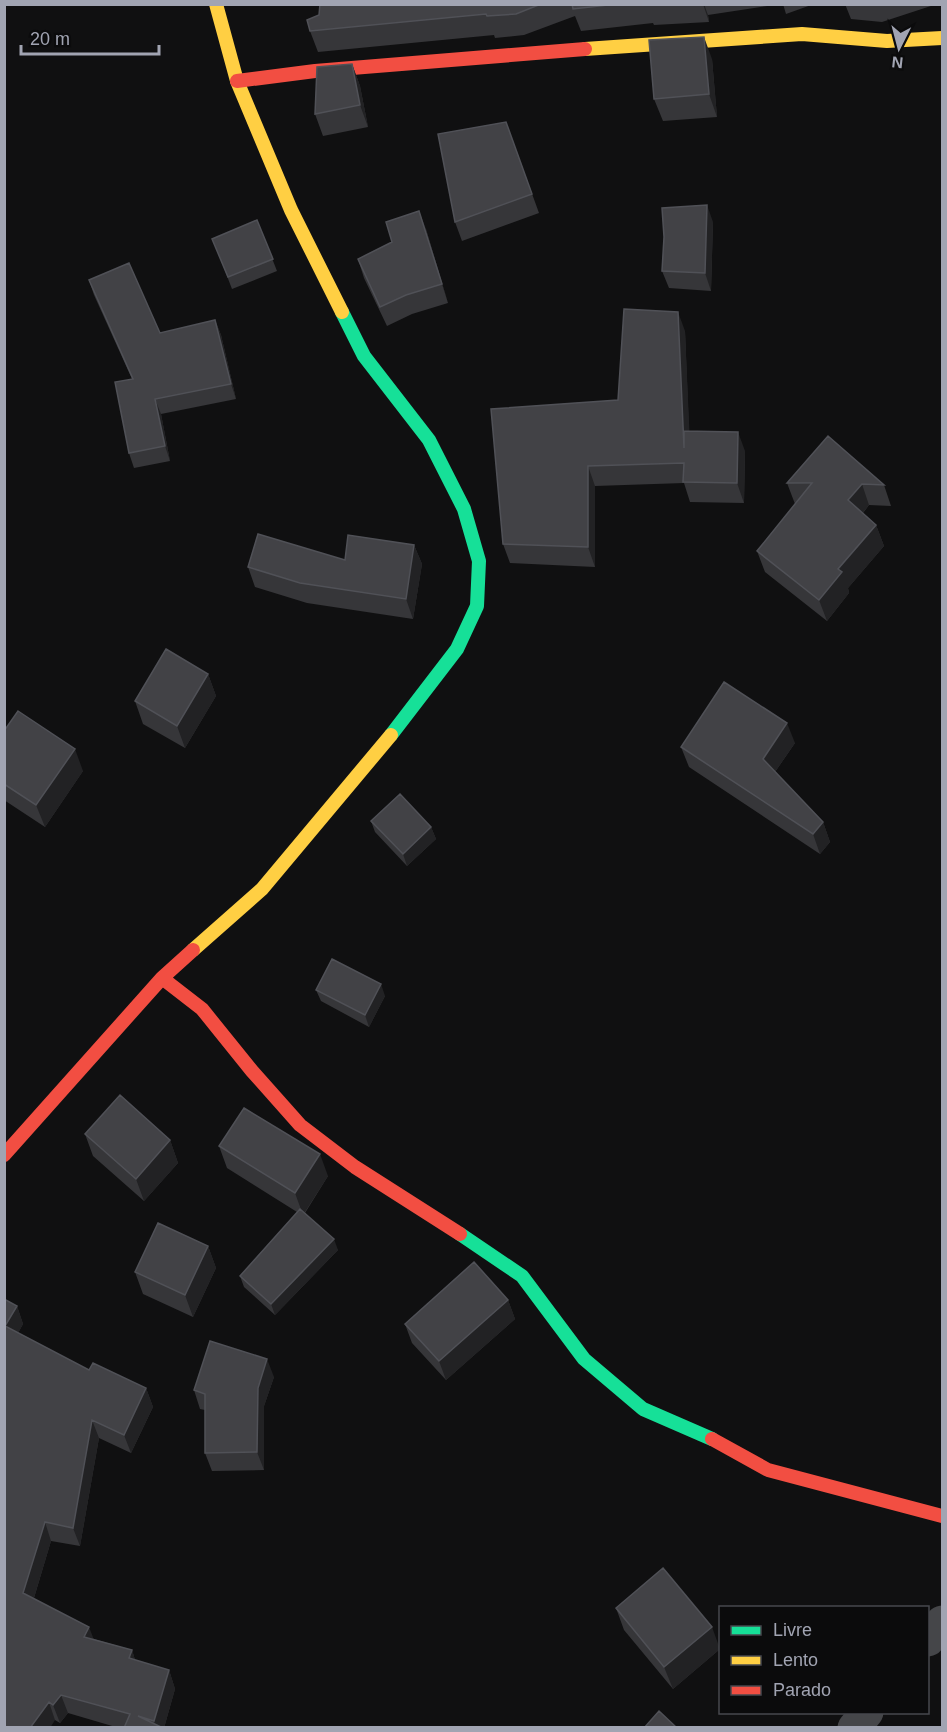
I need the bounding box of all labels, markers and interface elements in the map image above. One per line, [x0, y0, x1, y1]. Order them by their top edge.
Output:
scale bar [21, 18, 159, 56]
north arrow [869, 18, 929, 78]
text: 20 m [30, 29, 70, 49]
text: N [891, 53, 904, 71]
legend [719, 1606, 929, 1714]
text: Livre [773, 1620, 812, 1640]
text: Lento [773, 1650, 818, 1670]
text: Parado [773, 1680, 831, 1700]

